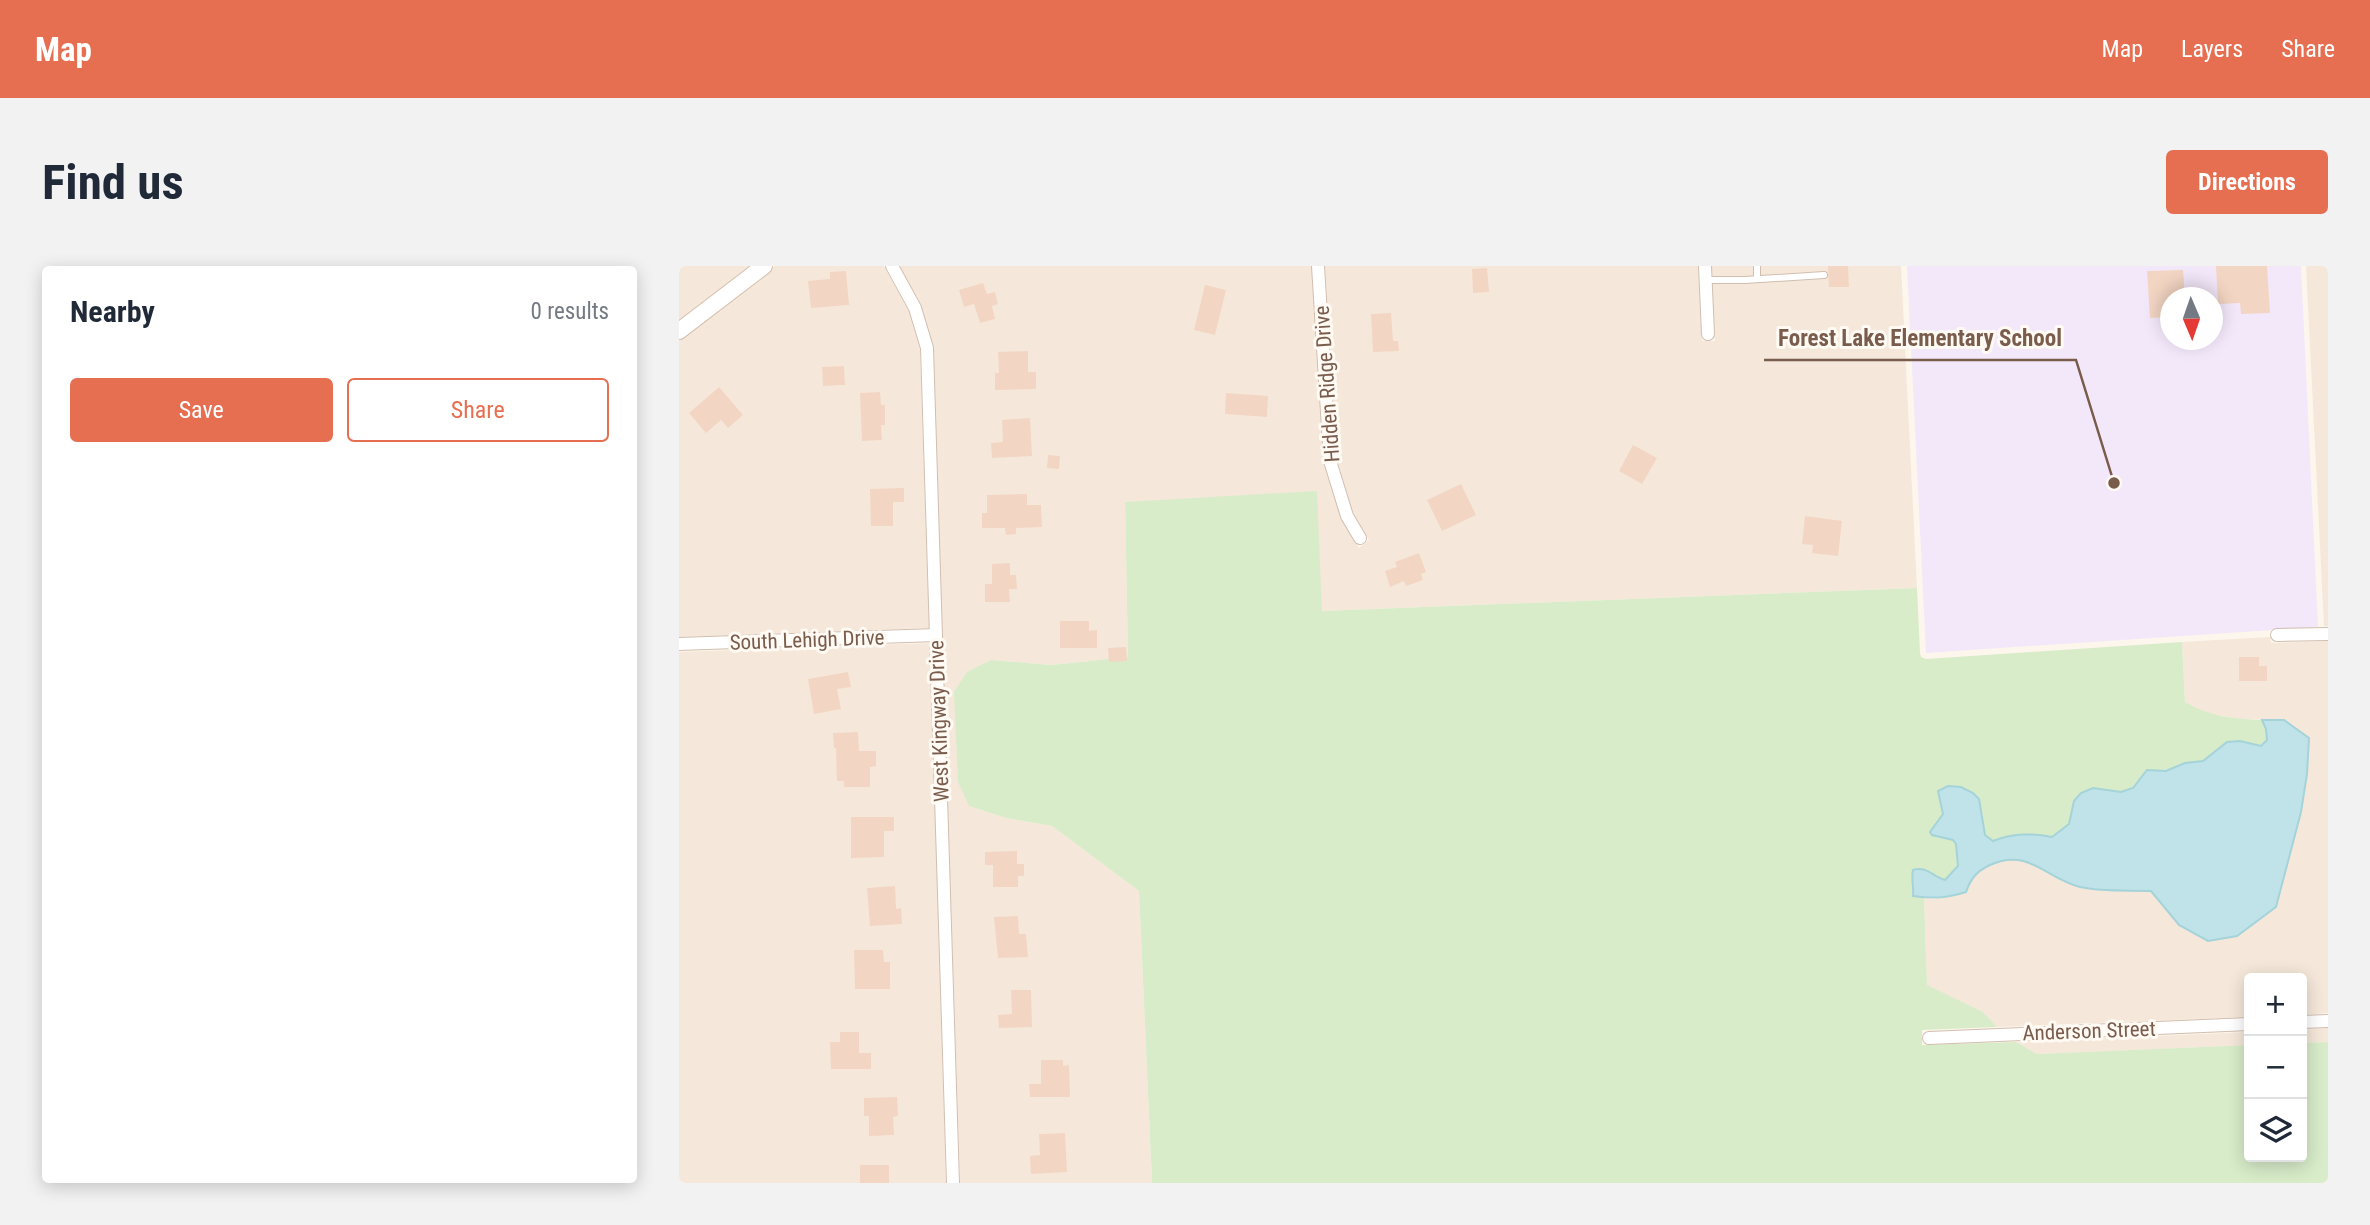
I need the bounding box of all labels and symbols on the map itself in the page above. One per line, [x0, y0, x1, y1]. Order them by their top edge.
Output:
north arrow [2160, 287, 2223, 350]
street label: Hidden Ridge Drive [1310, 305, 1344, 463]
callout: Forest Lake Elementary School [1764, 316, 2076, 360]
text: Forest Lake Elementary School [1778, 325, 2062, 352]
street label: South Lehigh Drive [729, 625, 885, 655]
street label: West Kingway Drive [924, 640, 954, 802]
street label: Anderson Street [2022, 1017, 2156, 1045]

